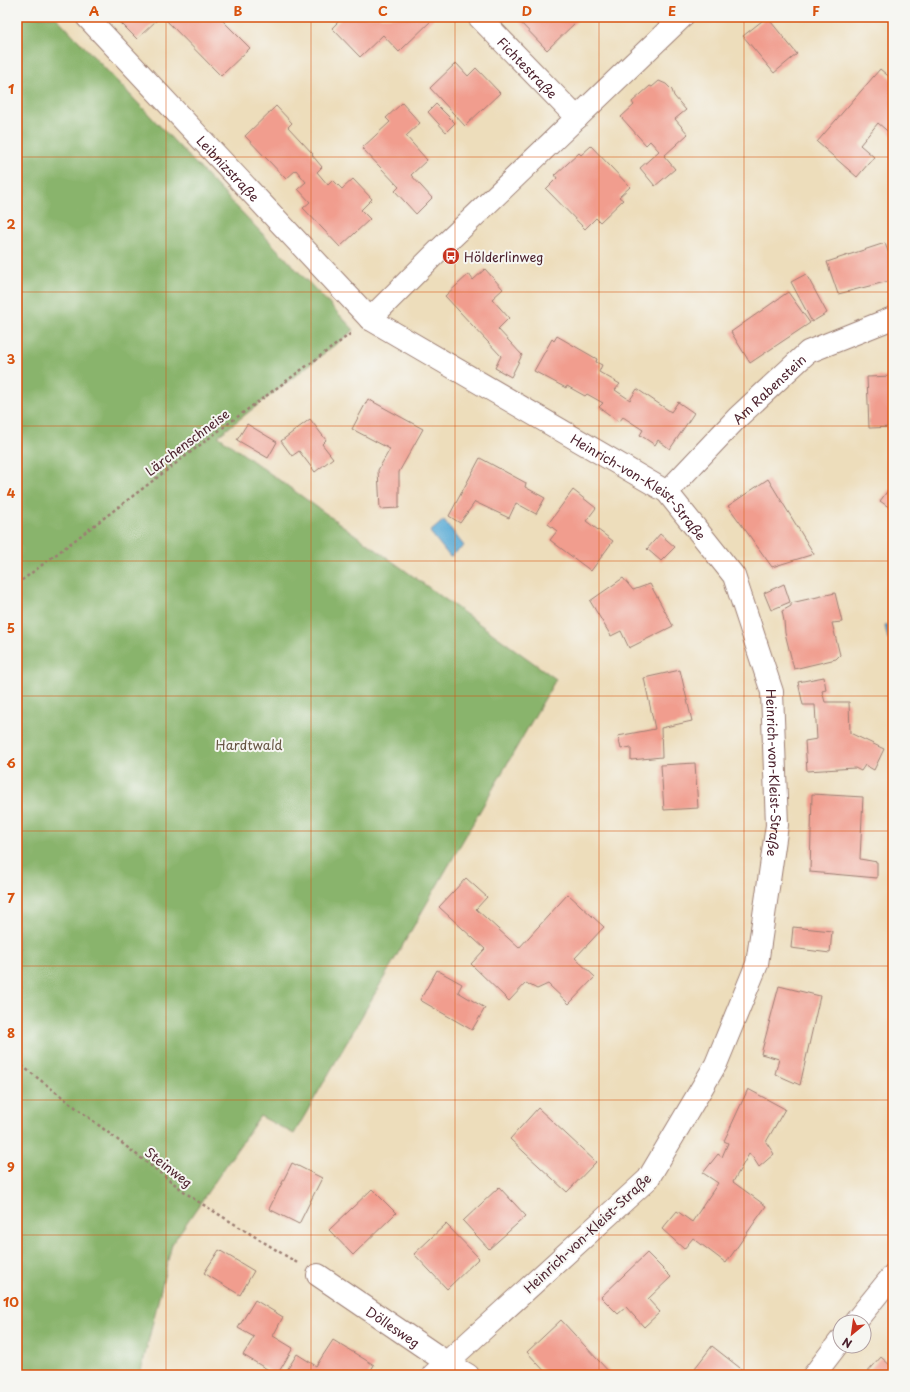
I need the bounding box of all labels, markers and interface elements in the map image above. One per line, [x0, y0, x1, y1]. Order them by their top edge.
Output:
text: A [89, 1, 99, 20]
text: B [234, 1, 243, 20]
text: C [378, 1, 388, 20]
text: D [522, 1, 532, 20]
text: E [668, 1, 676, 20]
text: F [812, 1, 820, 20]
street label: Fichtestraße [493, 32, 562, 102]
text: 1 [8, 79, 14, 98]
street label: Leibnizstraße [193, 131, 264, 205]
text: 2 [6, 214, 16, 233]
bus stop icon: Hölderlinweg [441, 246, 461, 266]
place label: Hölderlinweg [464, 247, 544, 266]
text: 3 [7, 349, 16, 368]
street label: Am Rabenstein [727, 349, 810, 428]
street label: Lärchenschneise [141, 404, 233, 480]
street label: Heinrich-von-Kleist-Straße [567, 429, 711, 544]
text: 4 [7, 483, 16, 502]
text: 5 [7, 618, 15, 637]
street label: Heinrich-von-Kleist-Straße [762, 688, 787, 858]
park label: Hardtwald [216, 735, 282, 754]
text: 6 [6, 753, 16, 772]
text: 7 [7, 888, 15, 907]
text: 8 [7, 1023, 15, 1042]
street label: Steinweg [141, 1142, 197, 1192]
text: 9 [7, 1157, 15, 1176]
street label: Heinrich-von-Kleist-Straße [519, 1169, 655, 1297]
text: 10 [3, 1292, 19, 1311]
street label: Döllesweg [362, 1301, 424, 1351]
north arrow [832, 1314, 872, 1354]
text: N [839, 1333, 855, 1353]

